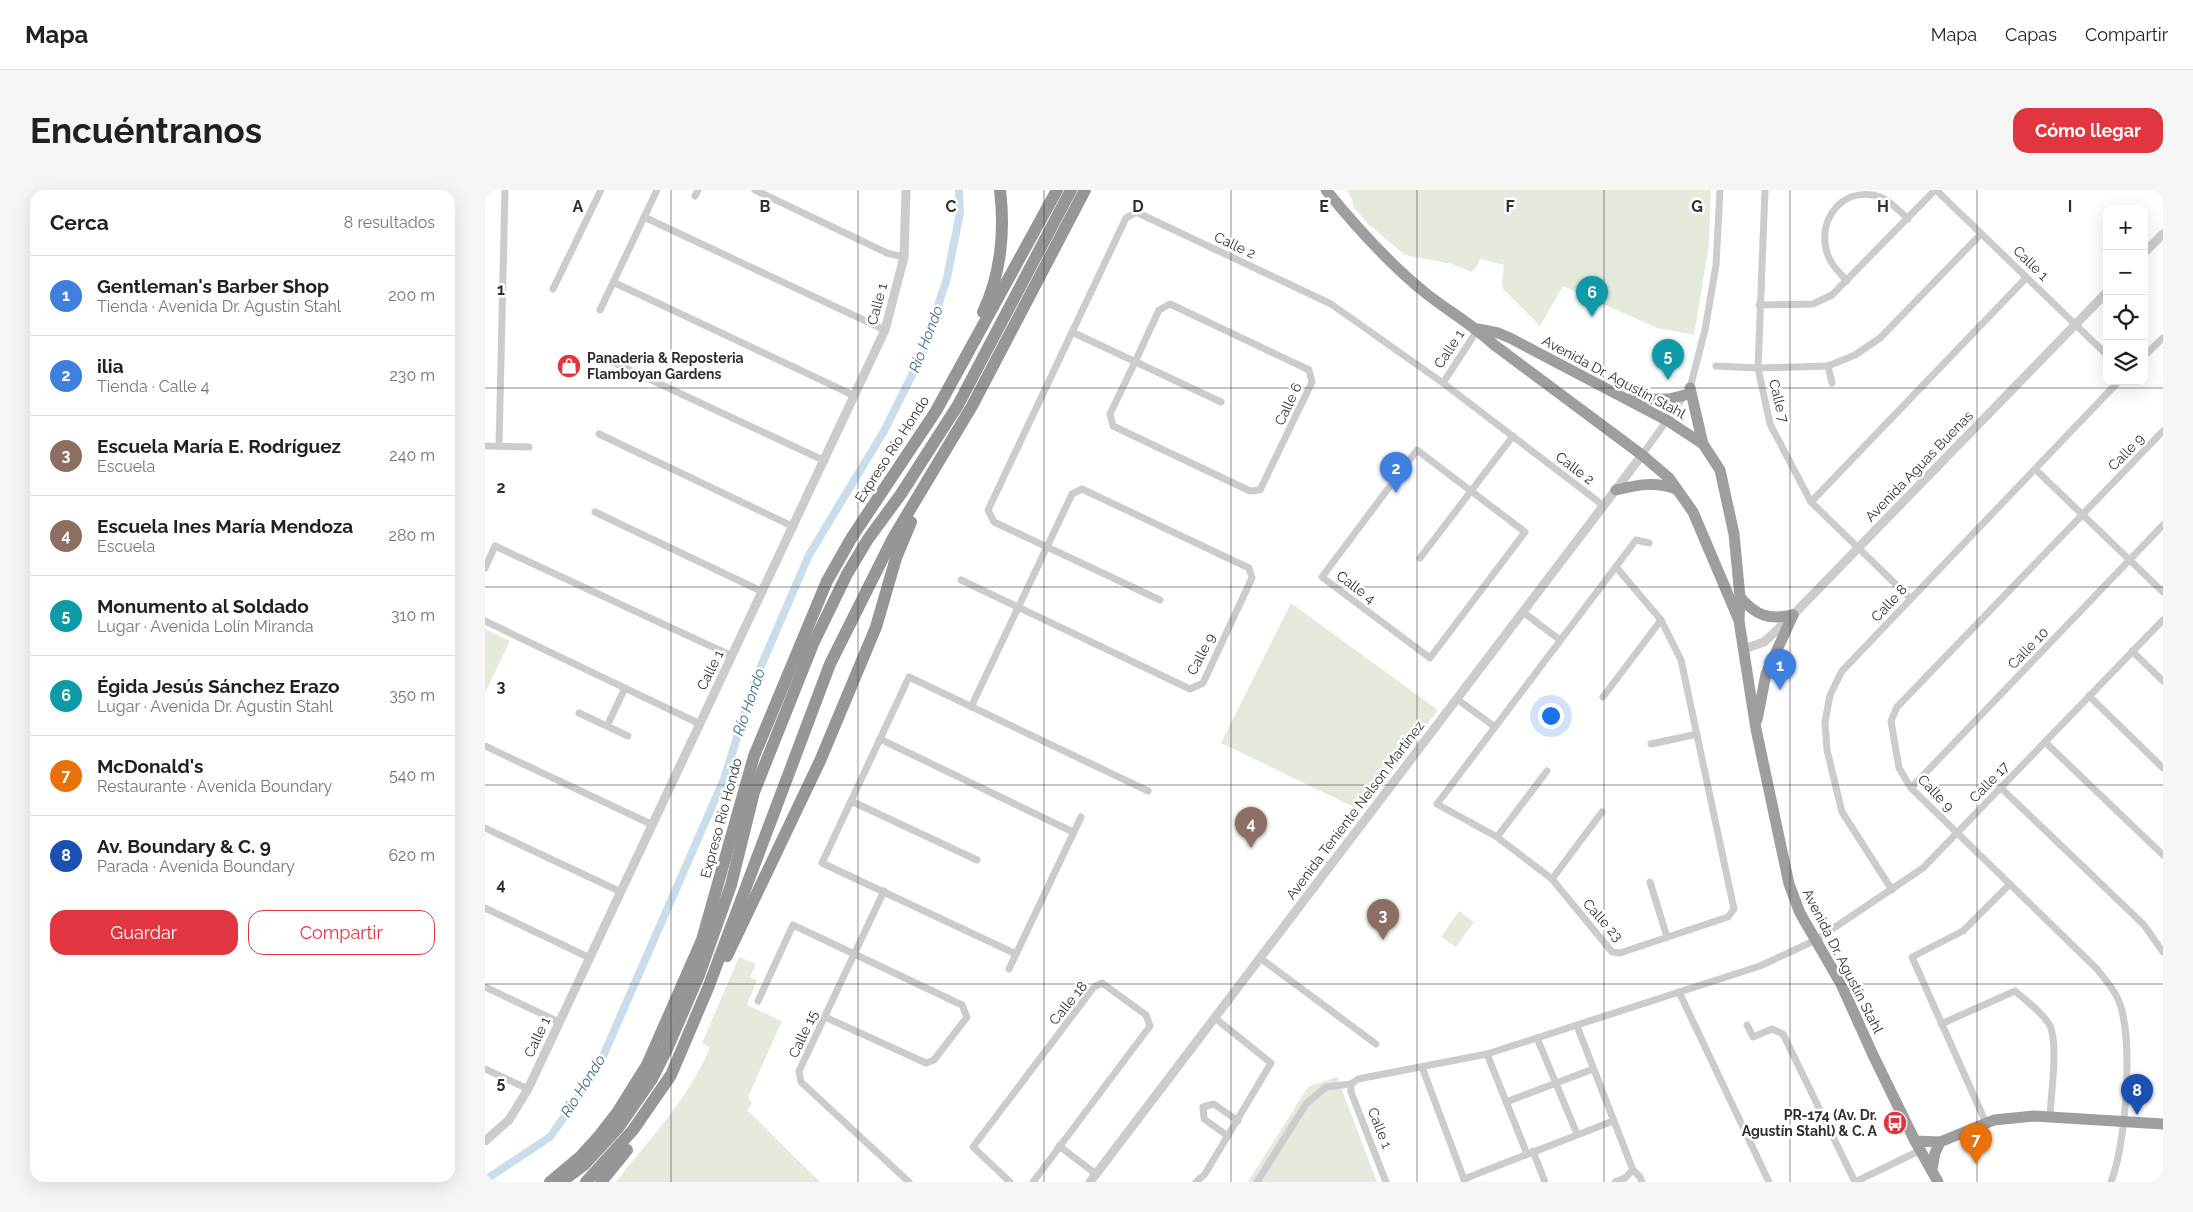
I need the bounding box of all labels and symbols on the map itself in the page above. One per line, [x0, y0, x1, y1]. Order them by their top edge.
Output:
text: A [573, 197, 584, 216]
text: B [760, 197, 771, 216]
text: C [946, 197, 957, 216]
text: D [1132, 197, 1144, 216]
text: E [1319, 197, 1329, 216]
text: F [1505, 197, 1515, 216]
text: G [1691, 197, 1703, 216]
text: H [1877, 197, 1889, 216]
text: I [2068, 197, 2072, 216]
street label: Calle 2 [1212, 228, 1258, 262]
street label: Calle 1 [2010, 242, 2052, 284]
pin: 6 [1576, 276, 1608, 317]
text: 1 [497, 280, 505, 299]
street label: Calle 1 [864, 281, 890, 327]
water label: Río Hondo [905, 303, 947, 375]
street label: Calle 1 [1431, 327, 1467, 371]
street label: Avenida Dr. Agustín Stahl [1540, 332, 1689, 422]
pin: 5 [1652, 339, 1684, 380]
place label: Panaderia & Reposteria Flamboyan Gardens [587, 350, 744, 382]
shop icon: Panaderia & Reposteria Flamboyan Gardens [556, 353, 582, 379]
street label: Calle 7 [1766, 378, 1792, 425]
street label: Calle 6 [1271, 380, 1305, 428]
street label: Expreso Río Hondo [852, 393, 932, 505]
street label: Avenida Aguas Buenas [1862, 407, 1976, 525]
street label: Calle 9 [2105, 430, 2147, 474]
street label: Calle 2 [1553, 448, 1597, 488]
pin: 2 [1380, 452, 1412, 493]
text: 2 [496, 478, 506, 497]
street label: Calle 4 [1333, 567, 1379, 607]
street label: Calle 8 [1868, 581, 1910, 625]
street label: Calle 10 [2004, 624, 2052, 672]
street label: Calle 9 [1183, 630, 1219, 678]
street label: Calle 1 [693, 647, 727, 693]
pin: 1 [1764, 649, 1796, 690]
water label: Río Hondo [729, 666, 769, 738]
text: 3 [497, 677, 506, 696]
your location [1538, 703, 1564, 729]
street label: Avenida Teniente Nelson Martínez [1283, 717, 1427, 902]
street label: Expreso Río Hondo [697, 756, 745, 880]
street label: Calle 17 [1966, 758, 2012, 806]
street label: Calle 9 [1915, 771, 1957, 815]
pin: 4 [1235, 807, 1267, 848]
text: 4 [496, 875, 506, 894]
street label: Avenida Dr. Agustín Stahl [1800, 886, 1887, 1036]
street label: Calle 23 [1580, 896, 1626, 944]
pin: 3 [1367, 899, 1399, 940]
street label: Calle 18 [1046, 978, 1090, 1028]
street label: Calle 15 [785, 1008, 821, 1060]
street label: Calle 1 [521, 1014, 553, 1060]
water label: Río Hondo [557, 1052, 609, 1120]
text: 5 [497, 1073, 506, 1092]
pin: 8 [2121, 1074, 2153, 1115]
street label: Calle 1 [1365, 1105, 1395, 1151]
place label: PR-174 (Av. Dr. Agustín Stahl) & C. A [1742, 1107, 1878, 1139]
bus stop icon: PR-174 (Av. Dr. Agustín Stahl) & C. A [1882, 1110, 1908, 1136]
pin: 7 [1960, 1123, 1992, 1164]

